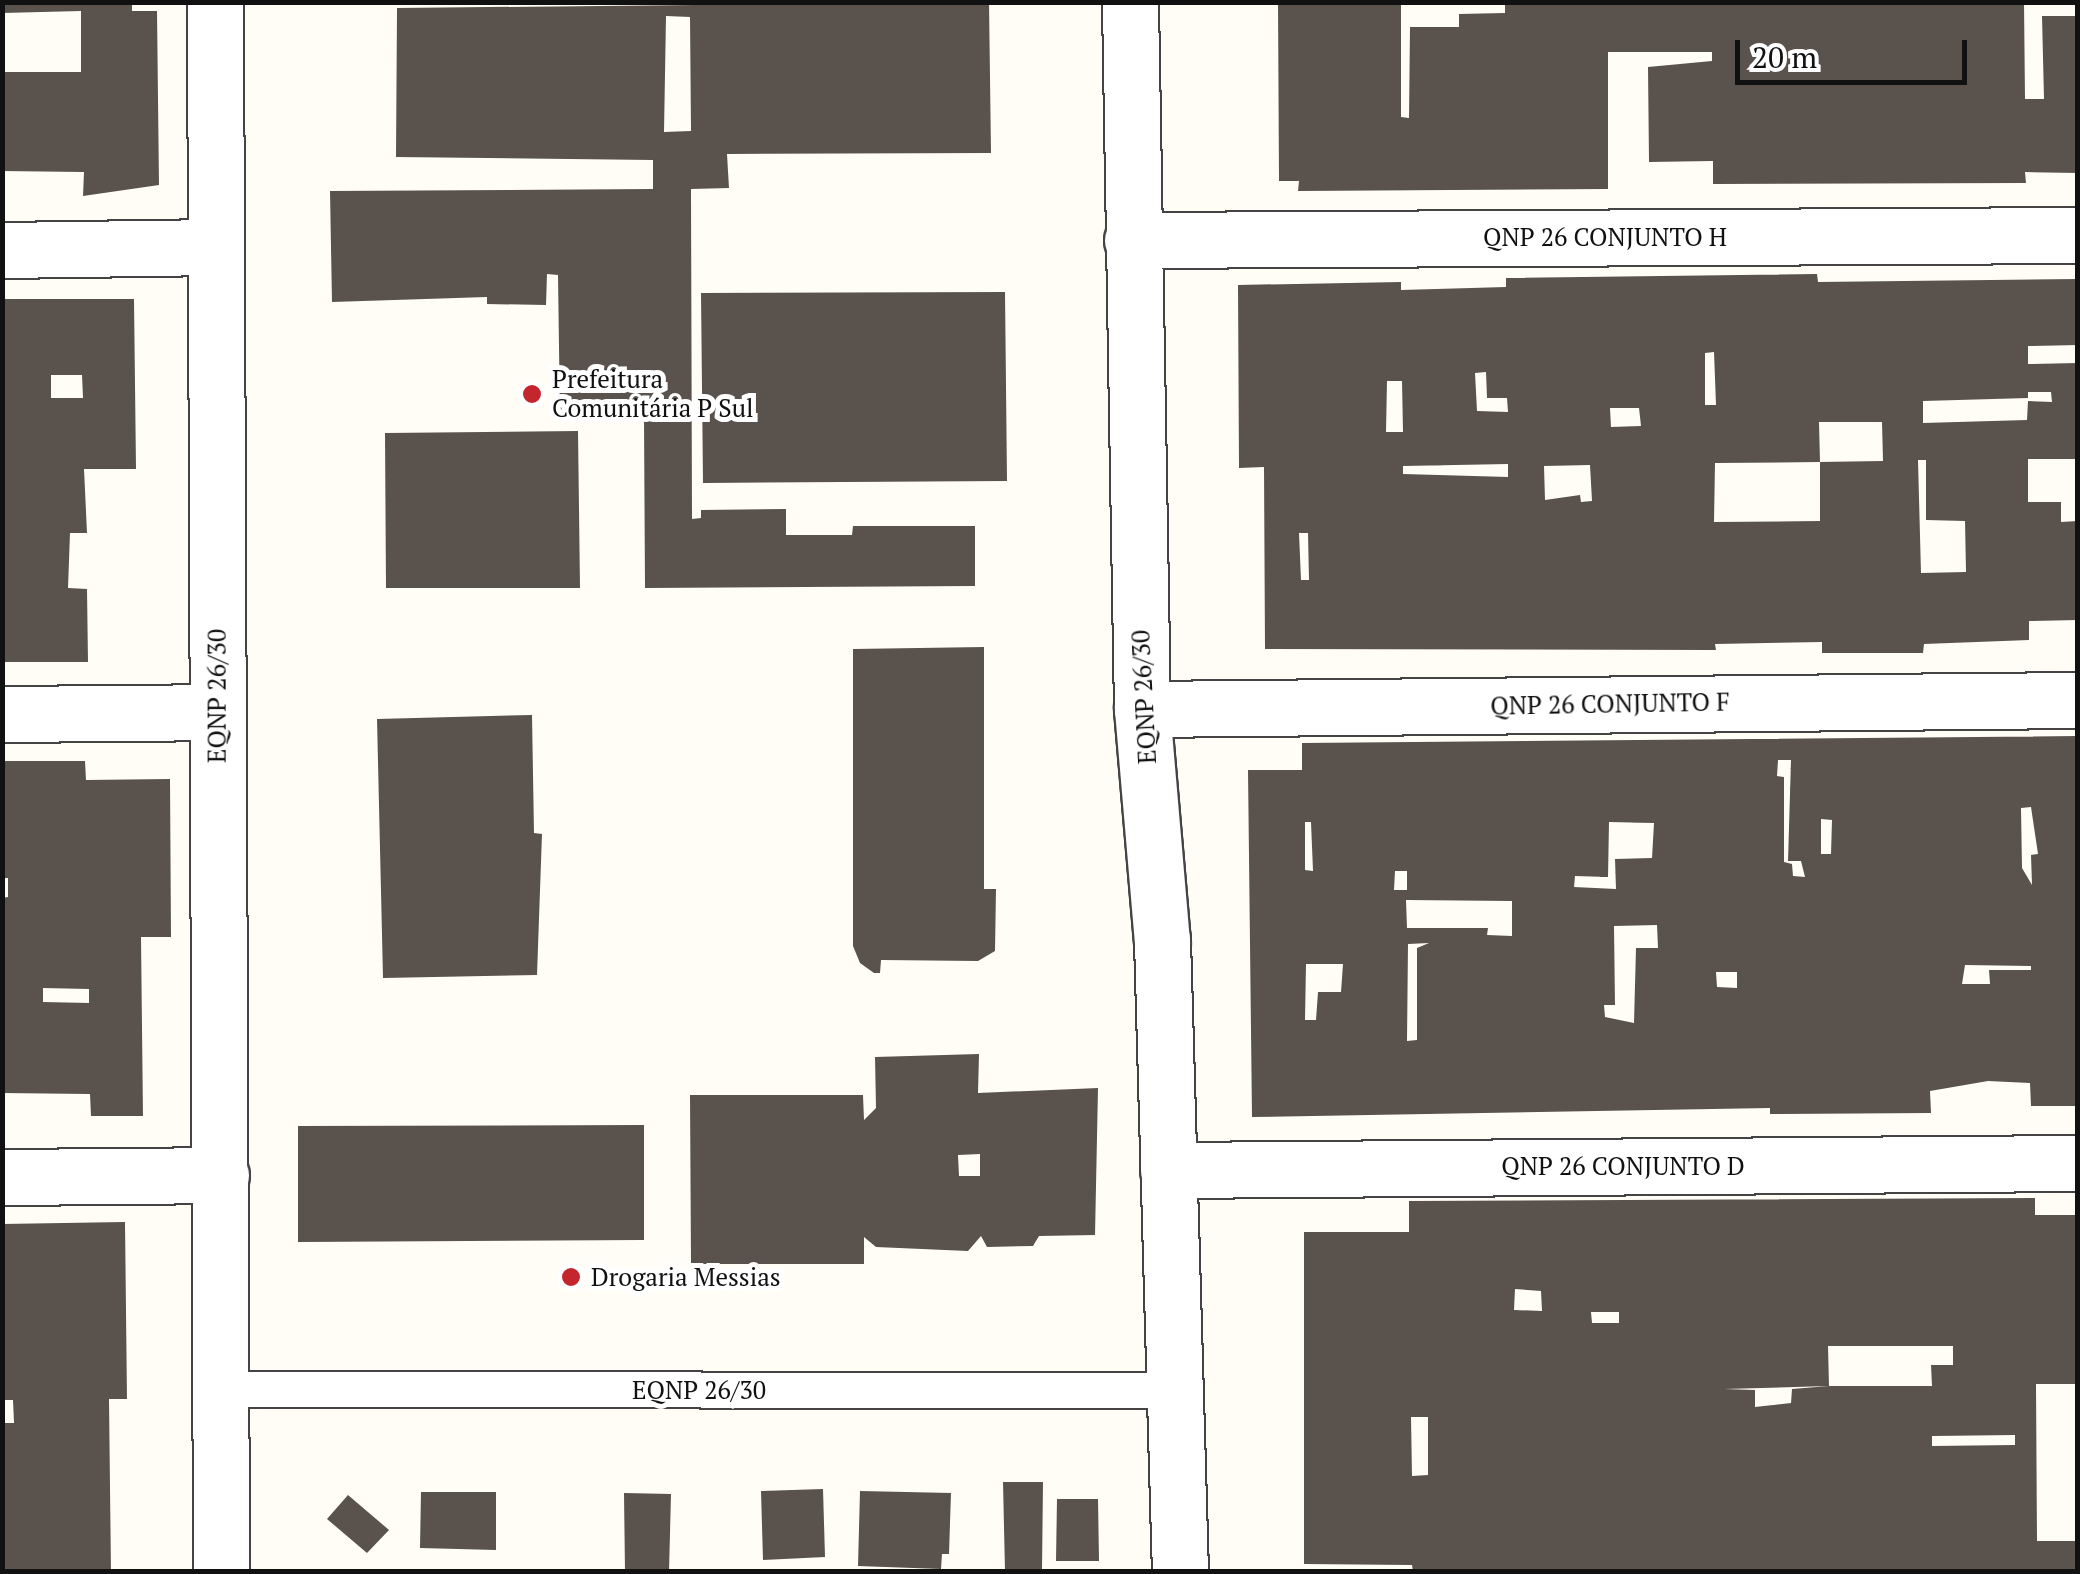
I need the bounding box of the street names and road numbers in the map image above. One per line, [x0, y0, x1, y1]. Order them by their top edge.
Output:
street label: QNP 26 CONJUNTO H [1483, 222, 1727, 252]
street label: EQNP 26/30 [202, 629, 232, 763]
street label: EQNP 26/30 [1126, 629, 1162, 765]
street label: QNP 26 CONJUNTO F [1490, 687, 1730, 721]
street label: QNP 26 CONJUNTO D [1501, 1151, 1745, 1181]
street label: EQNP 26/30 [632, 1375, 766, 1405]

